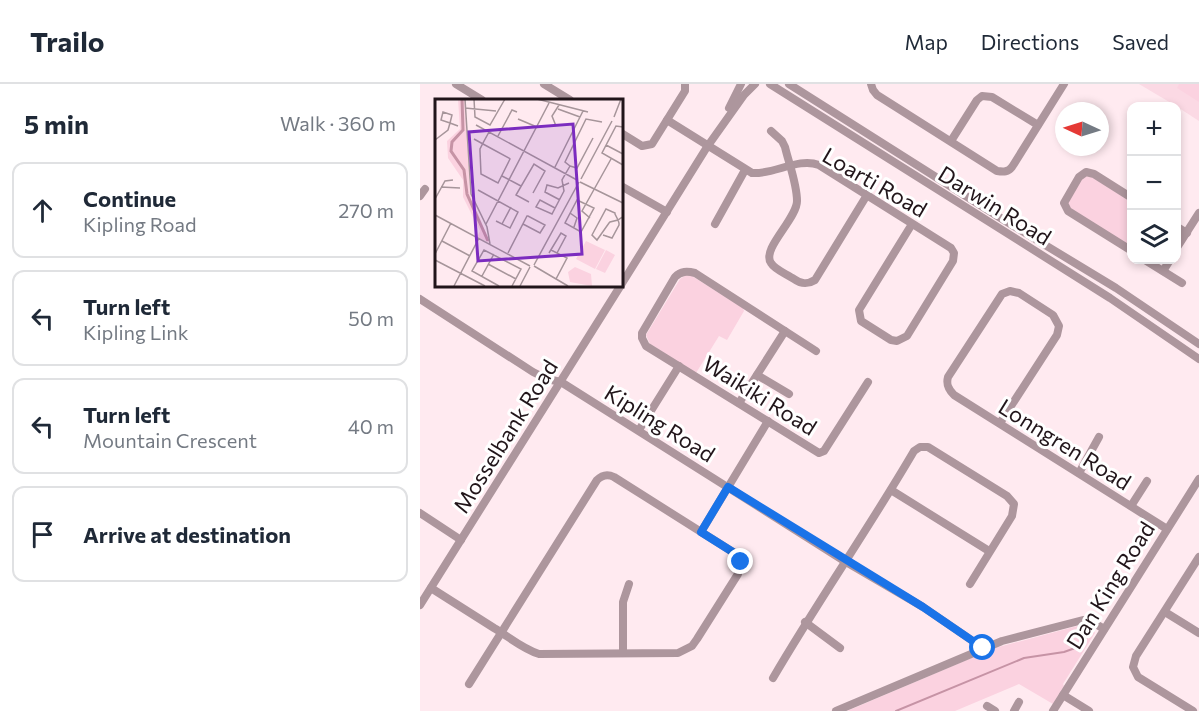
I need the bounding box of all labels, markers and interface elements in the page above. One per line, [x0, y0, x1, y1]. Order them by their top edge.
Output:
text: Trailo [30, 24, 105, 58]
text: Map [905, 29, 948, 54]
text: Directions [981, 29, 1079, 54]
text: Saved [1112, 29, 1169, 54]
inset map [435, 99, 622, 286]
north arrow [1055, 102, 1109, 156]
map controls [1127, 102, 1181, 264]
button: + [1127, 102, 1181, 156]
text: 5 min [24, 108, 89, 139]
text: Walk · 360 m [280, 111, 396, 135]
street label: Loarti Road [818, 141, 932, 223]
button: − [1127, 156, 1181, 210]
street label: Darwin Road [934, 160, 1056, 250]
text: Continue [83, 185, 176, 212]
icon: ahead [26, 194, 59, 227]
text: 270 m [338, 198, 394, 222]
button: layers [1127, 210, 1181, 264]
text: Kipling Road [83, 212, 196, 236]
text: Turn left [83, 293, 170, 320]
icon: left [26, 302, 59, 335]
text: 50 m [348, 306, 394, 330]
text: Kipling Link [83, 320, 189, 344]
street label: Waikiki Road [698, 349, 822, 441]
street label: Mosselbank Road [447, 354, 563, 518]
street label: Kipling Road [600, 378, 720, 468]
street label: Lonngren Road [994, 393, 1136, 495]
text: Turn left [83, 401, 170, 428]
icon: left [26, 410, 59, 443]
text: 40 m [348, 414, 394, 438]
text: Mountain Crescent [83, 428, 257, 452]
street label: Dan King Road [1060, 516, 1160, 654]
icon: arrive [26, 518, 59, 551]
text: Arrive at destination [83, 521, 291, 548]
route end [727, 548, 753, 574]
route start [969, 634, 995, 660]

